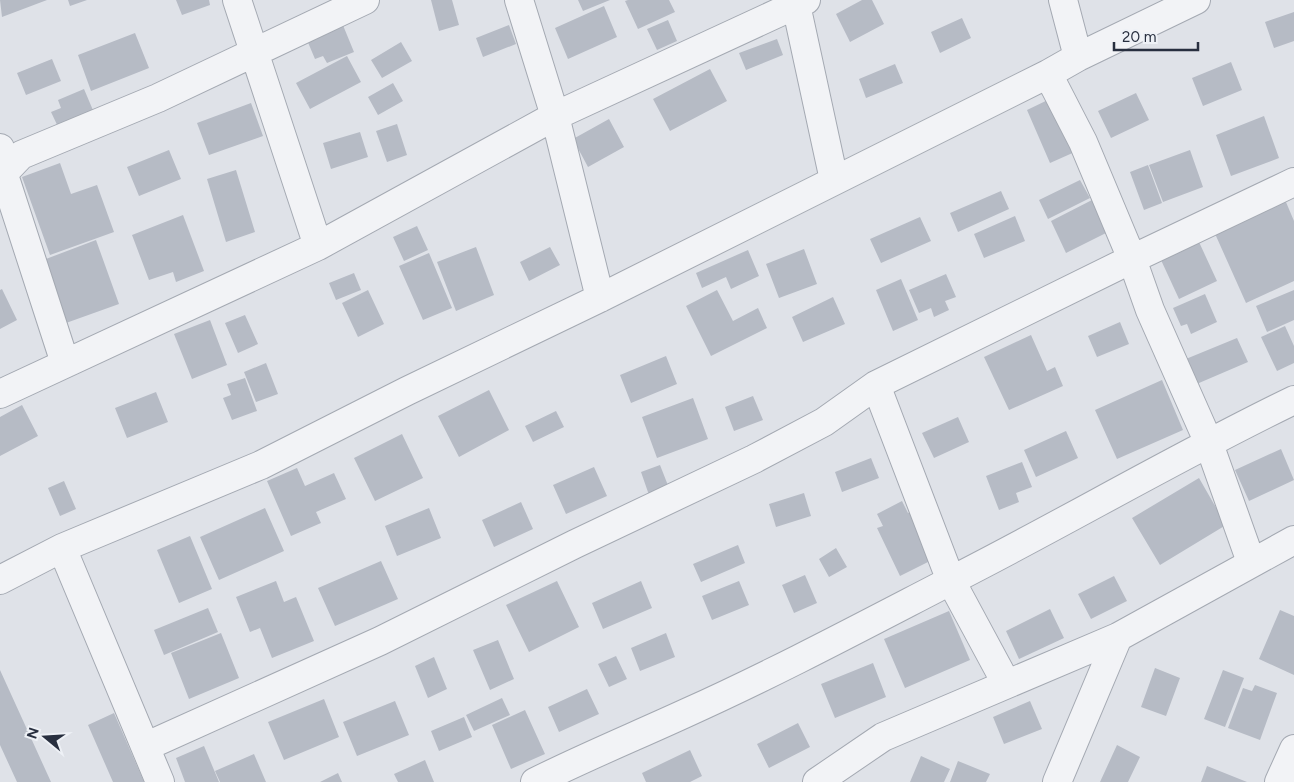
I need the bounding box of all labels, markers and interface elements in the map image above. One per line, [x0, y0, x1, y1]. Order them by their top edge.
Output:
scale bar [1114, 20, 1198, 52]
text: 20 m [1122, 28, 1156, 46]
north arrow [20, 712, 70, 762]
text: N [23, 725, 43, 741]

